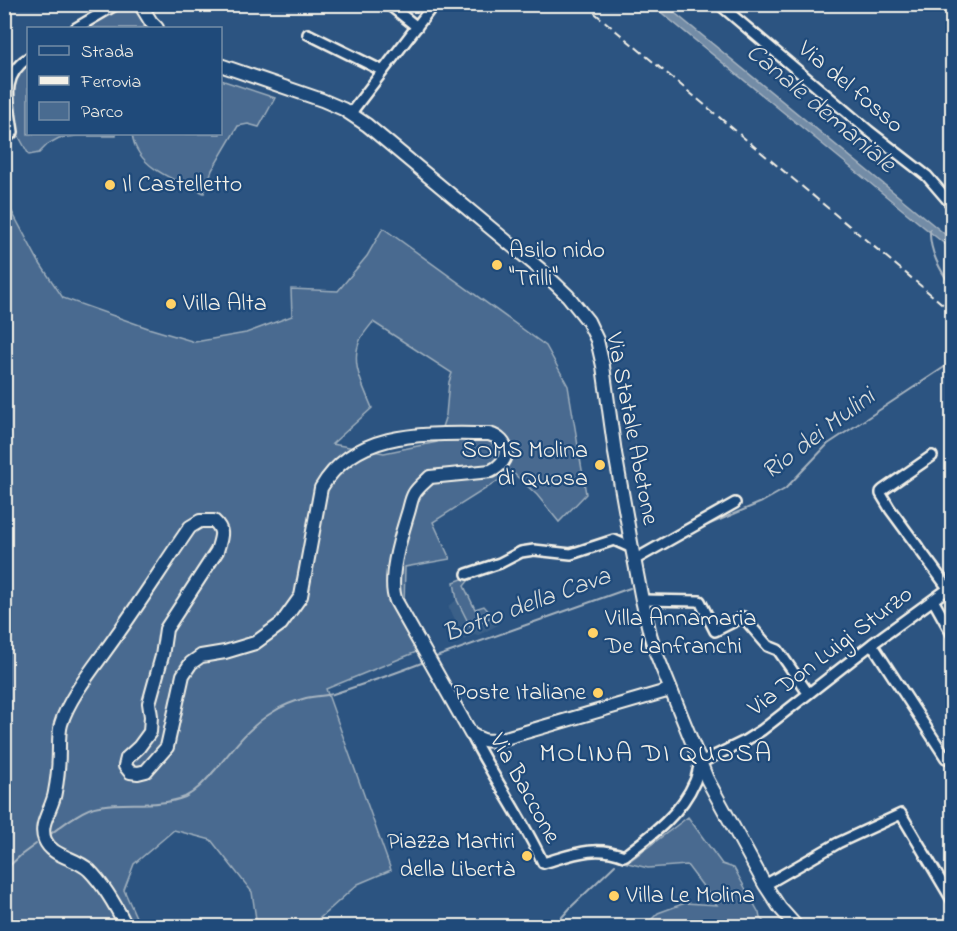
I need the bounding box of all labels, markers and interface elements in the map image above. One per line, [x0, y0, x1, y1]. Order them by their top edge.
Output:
legend [27, 27, 222, 135]
street label: Via del fosso [789, 32, 911, 143]
water label: Canale demaniale [737, 35, 904, 184]
text: Strada [81, 40, 134, 66]
text: Ferrovia [80, 70, 141, 96]
text: Parco [81, 100, 123, 126]
place label: Il Castelletto [122, 168, 242, 203]
marker: Il Castelletto [103, 178, 117, 192]
place label: Asilo nido "Trilli" [509, 234, 605, 297]
marker: Asilo nido "Trilli" [490, 258, 504, 272]
place label: Villa Alta [182, 287, 267, 322]
marker: Villa Alta [164, 297, 178, 311]
street label: Via Statale Abetone [595, 329, 667, 528]
water label: Rio dei Mulini [754, 378, 886, 490]
place label: SOMS Molina di Quosa [461, 434, 588, 497]
marker: SOMS Molina di Quosa [593, 458, 607, 472]
water label: Botro della Cava [438, 558, 617, 654]
street label: Via Don Luigi Sturzo [740, 578, 921, 726]
place label: Villa Annamaria De Lanfranchi [604, 602, 757, 665]
marker: Villa Annamaria De Lanfranchi [586, 626, 600, 640]
place label: Poste Italiane [453, 676, 586, 711]
marker: Poste Italiane [591, 686, 605, 700]
street label: Via Baccone [479, 727, 569, 851]
district label: MOLINA DI QUOSA [539, 735, 773, 774]
place label: Piazza Martiri della Libertà [387, 825, 515, 888]
marker: Piazza Martiri della Libertà [520, 849, 534, 863]
place label: Villa Le Molina [625, 879, 755, 914]
marker: Villa Le Molina [607, 889, 621, 903]

